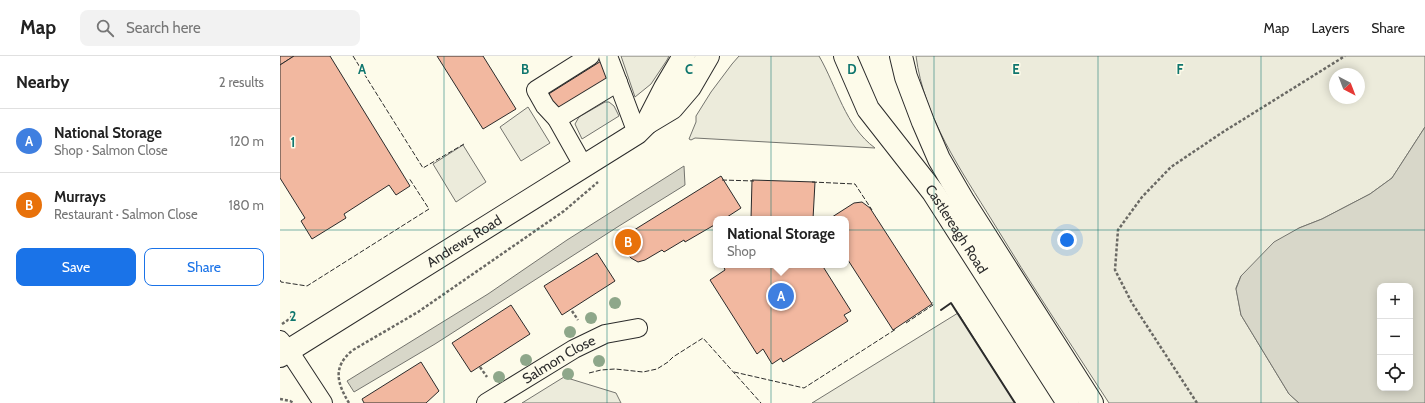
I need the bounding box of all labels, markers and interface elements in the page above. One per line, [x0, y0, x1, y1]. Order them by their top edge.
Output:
search box [80, 10, 360, 46]
text: Map [20, 16, 56, 39]
icon: search [94, 17, 116, 39]
text: Search here [126, 19, 201, 37]
text: Map [1264, 19, 1289, 37]
text: Layers [1311, 19, 1349, 37]
text: Share [1371, 19, 1405, 37]
text: A [358, 61, 367, 77]
text: B [521, 61, 529, 77]
text: C [685, 61, 693, 77]
text: D [847, 61, 857, 77]
text: E [1012, 61, 1020, 77]
text: F [1177, 61, 1184, 77]
north arrow [1329, 68, 1365, 104]
text: Nearby [16, 72, 69, 92]
text: 2 results [219, 74, 264, 90]
text: National Storage [54, 124, 162, 142]
text: A [25, 133, 33, 149]
text: 120 m [230, 133, 264, 149]
text: 1 [291, 134, 295, 150]
text: Shop · Salmon Close [54, 142, 168, 158]
street label: Castlereagh Road [921, 181, 992, 277]
text: Murrays [54, 188, 106, 206]
text: B [25, 197, 33, 213]
text: 180 m [228, 197, 264, 213]
text: Restaurant · Salmon Close [54, 206, 198, 222]
street label: Andrews Road [423, 211, 505, 271]
popup [713, 216, 849, 268]
text: National Storage [727, 225, 835, 243]
pin: B [615, 227, 641, 257]
your location [1057, 230, 1077, 250]
text: Shop [727, 243, 756, 259]
button: Save [16, 248, 136, 286]
button: Share [144, 248, 264, 286]
pin: A [768, 281, 794, 311]
map controls [1377, 283, 1413, 391]
button: + [1377, 283, 1413, 319]
text: 2 [290, 308, 297, 324]
button: − [1377, 319, 1413, 355]
street label: Salmon Close [519, 331, 598, 388]
button: locate [1377, 355, 1413, 391]

